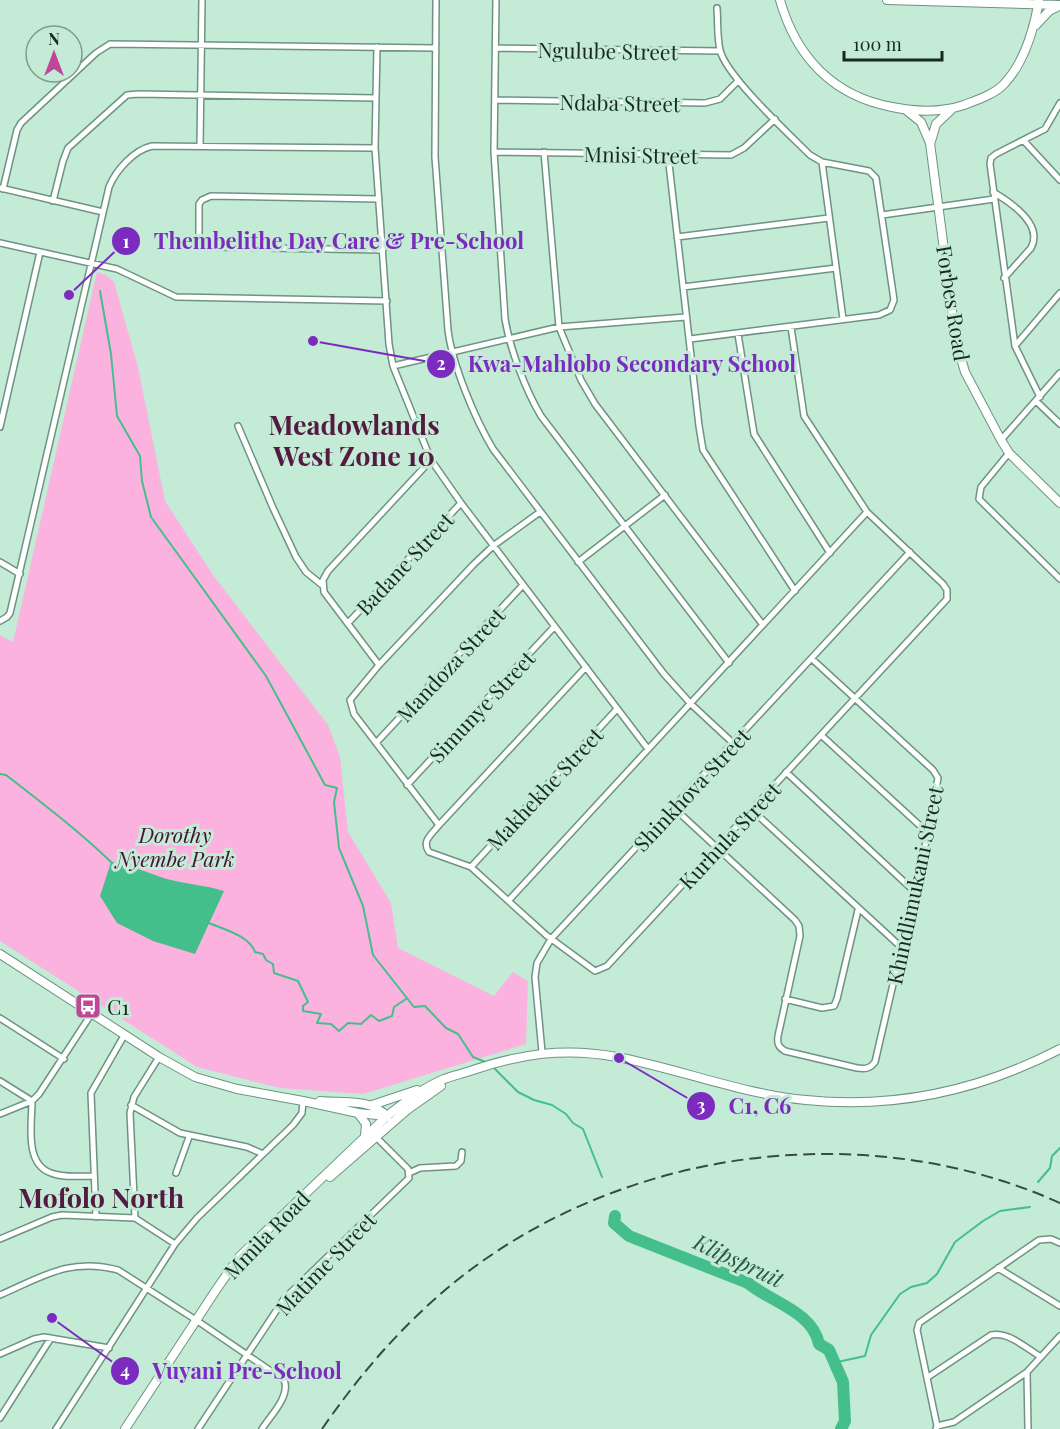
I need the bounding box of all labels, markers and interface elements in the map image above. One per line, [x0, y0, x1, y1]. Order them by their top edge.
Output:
north arrow [24, 24, 84, 84]
scale bar [844, 24, 942, 62]
text: N [48, 28, 60, 49]
text: 100 m [853, 32, 902, 56]
street label: Ngulube Street [538, 35, 679, 65]
street label: Ndaba Street [559, 87, 681, 117]
street label: Mnisi Street [584, 139, 699, 169]
callout: Thembelithe Day Care & Pre-School [111, 221, 536, 261]
text: Thembelithe Day Care & Pre-School [154, 225, 524, 255]
text: 1 [123, 229, 130, 253]
street label: Forbes Road [931, 243, 977, 363]
callout: Kwa-Mahlobo Secondary School [426, 344, 809, 384]
text: Kwa-Mahlobo Secondary School [468, 348, 796, 378]
text: 2 [436, 351, 446, 375]
district label: Meadowlands West Zone 10 [268, 406, 440, 473]
street label: Badane Street [349, 505, 459, 620]
street label: Mandoza Street [390, 600, 511, 727]
street label: Simunye Street [422, 644, 540, 768]
street label: Makhekhe Street [480, 720, 609, 855]
street label: Shinkhova Street [627, 721, 756, 857]
street label: Kurhula Street [672, 775, 786, 895]
street label: Khindlimukani Street [879, 783, 949, 987]
park label: Dorothy Nyembe Park [114, 820, 234, 872]
bus stop icon: C1 [73, 991, 103, 1021]
place label: C1 [107, 992, 129, 1020]
callout: C1, C6 [686, 1086, 803, 1126]
text: C1, C6 [729, 1090, 791, 1120]
text: 3 [697, 1093, 706, 1117]
district label: Mofolo North [18, 1179, 185, 1215]
street label: Mmila Road [217, 1184, 315, 1284]
street label: Matime Street [269, 1205, 382, 1321]
water label: Klipspruit [688, 1226, 790, 1295]
callout: Vuyani Pre-School [110, 1351, 354, 1391]
text: Vuyani Pre-School [151, 1355, 342, 1385]
text: 4 [120, 1358, 130, 1382]

